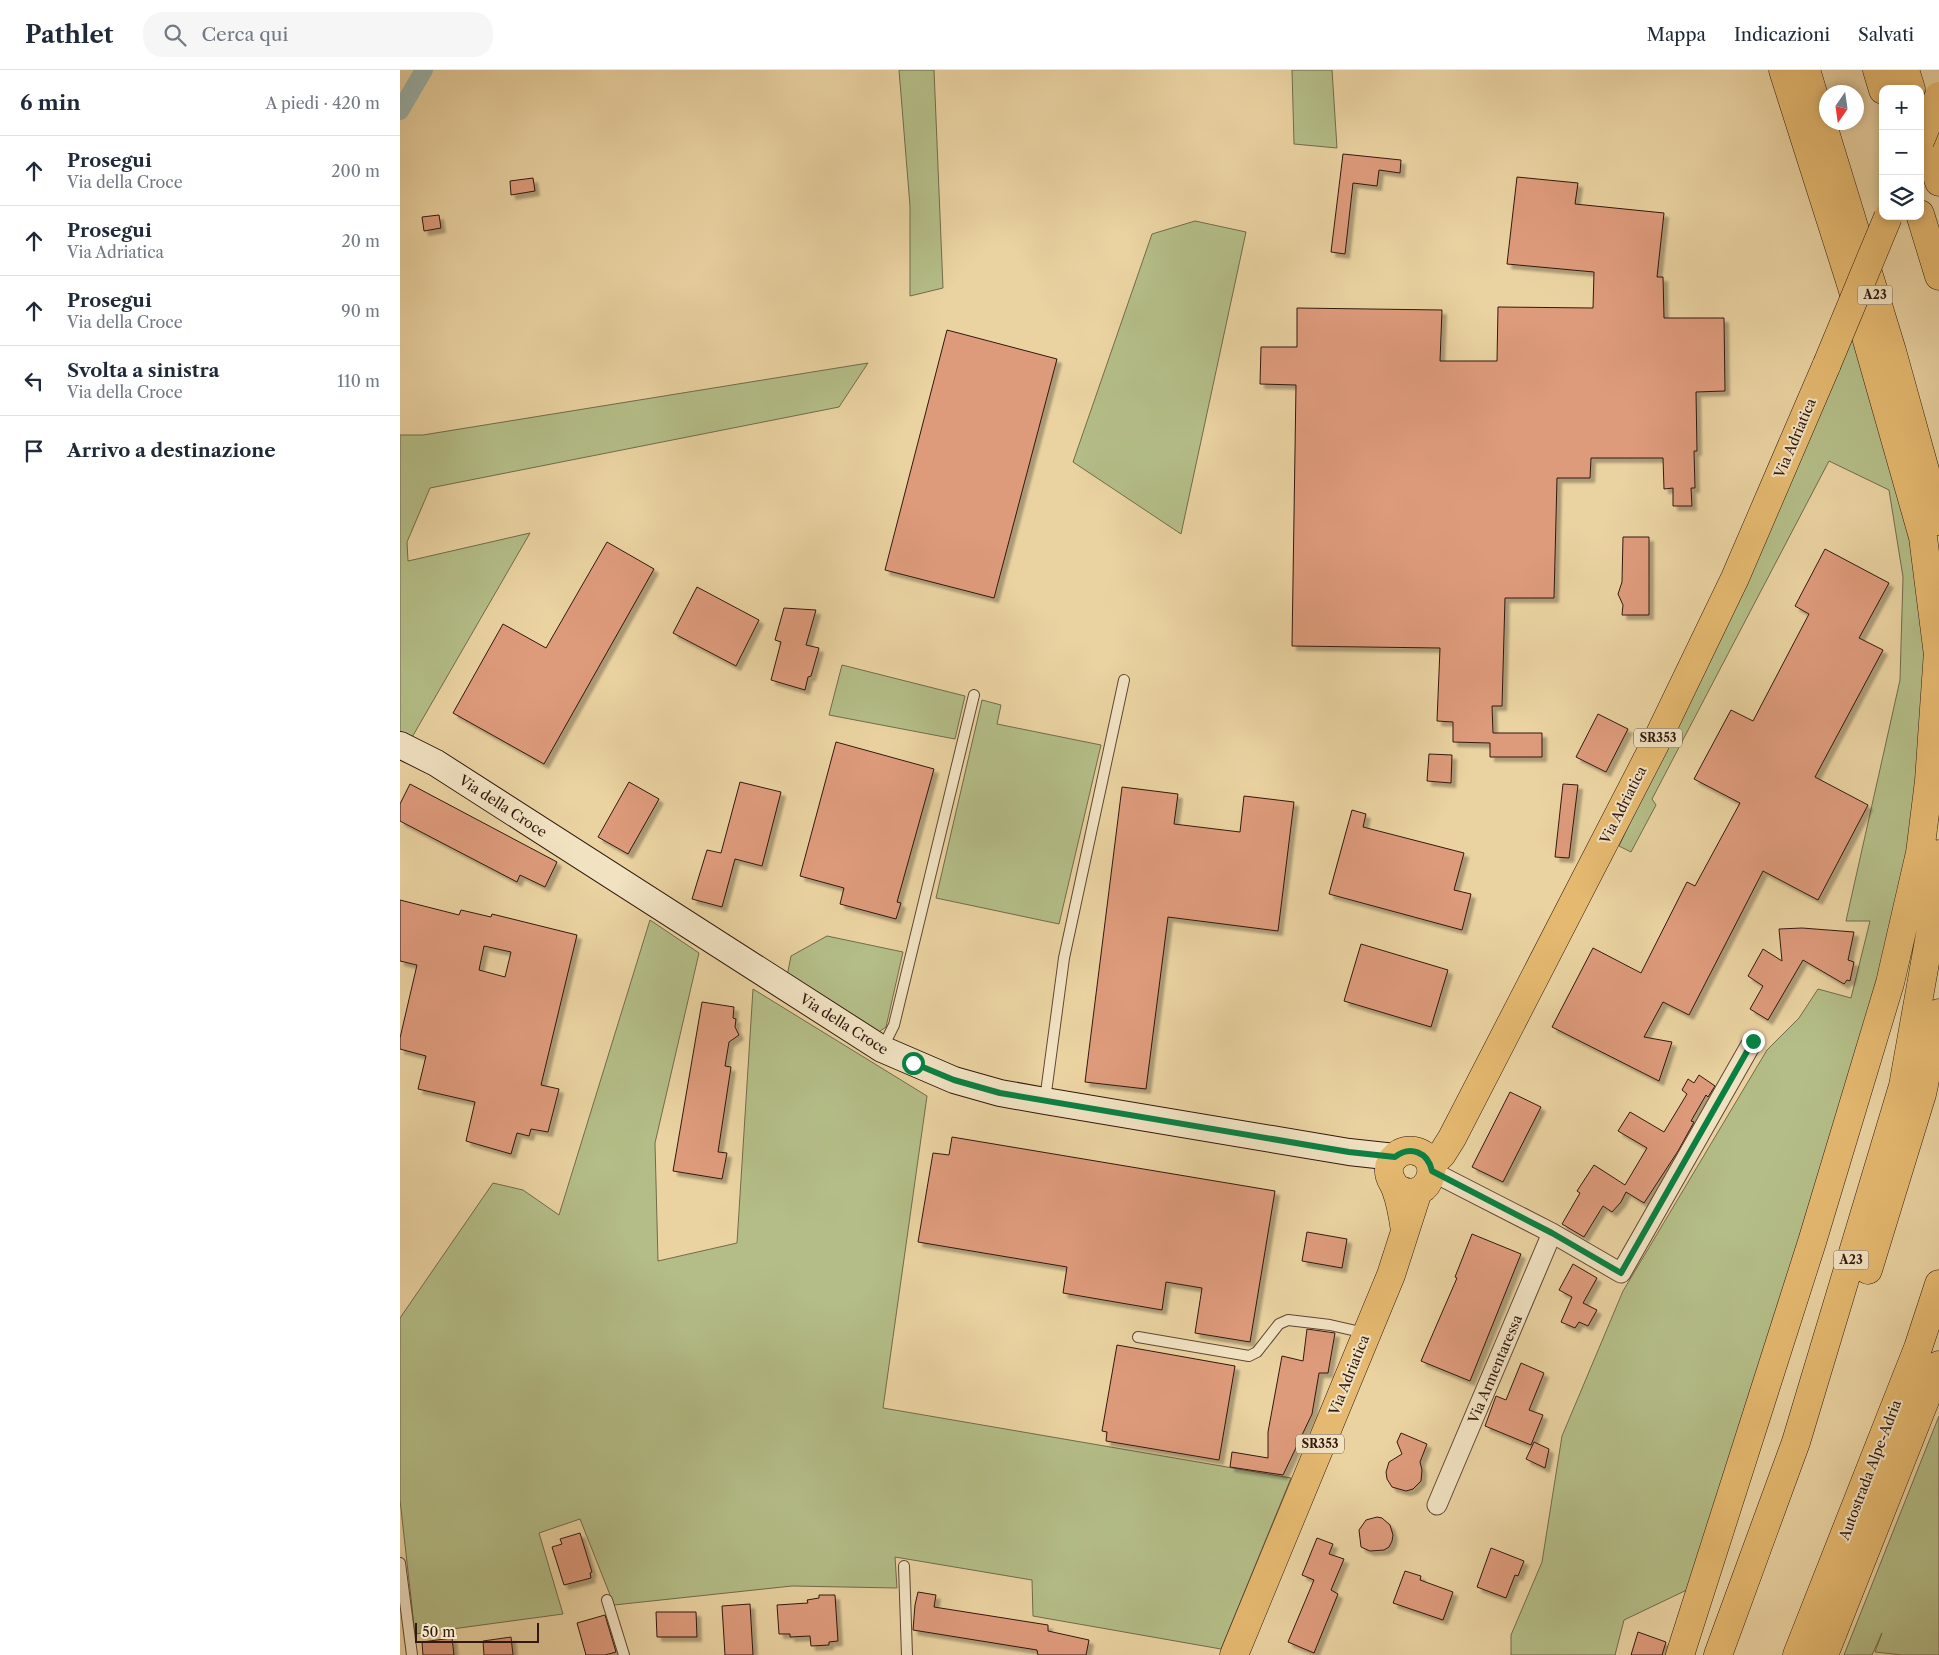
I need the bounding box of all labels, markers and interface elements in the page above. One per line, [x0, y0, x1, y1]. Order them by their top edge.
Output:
search box [143, 12, 493, 57]
text: Pathlet [25, 20, 113, 49]
icon: search [161, 21, 189, 49]
text: Cerca qui [201, 23, 288, 46]
text: Mappa [1647, 24, 1706, 46]
text: Indicazioni [1734, 24, 1830, 46]
text: Salvati [1858, 24, 1914, 46]
north arrow [1819, 85, 1864, 130]
map controls [1879, 85, 1924, 220]
button: + [1879, 85, 1924, 130]
text: 6 min [20, 90, 81, 115]
text: A piedi · 420 m [265, 93, 380, 113]
button: − [1879, 130, 1924, 175]
text: Prosegui [67, 149, 152, 172]
icon: ahead [20, 157, 48, 185]
text: 200 m [331, 161, 380, 181]
text: Via della Croce [67, 172, 183, 192]
button: layers [1879, 175, 1924, 220]
text: Prosegui [67, 219, 152, 242]
icon: ahead [20, 227, 48, 255]
text: 20 m [341, 231, 380, 251]
text: Via Adriatica [67, 242, 164, 262]
road number: A23 [1858, 286, 1892, 304]
text: Prosegui [67, 289, 152, 312]
icon: ahead [20, 297, 48, 325]
text: 90 m [341, 301, 380, 321]
text: Via della Croce [67, 312, 183, 332]
text: Svolta a sinistra [67, 359, 220, 382]
icon: left [20, 367, 48, 395]
text: 110 m [337, 371, 380, 391]
text: Via della Croce [67, 382, 183, 402]
street label: Via Adriatica [1770, 395, 1820, 482]
icon: arrive [20, 437, 48, 465]
text: Arrivo a destinazione [67, 439, 276, 462]
road number: SR353 [1634, 728, 1682, 748]
street label: Via Adriatica [1595, 763, 1651, 848]
street label: Via della Croce [455, 770, 550, 841]
street label: Via della Croce [795, 989, 892, 1059]
route end [1742, 1030, 1765, 1053]
route start [902, 1052, 925, 1075]
road number: A23 [1834, 1250, 1868, 1270]
street label: Via Armentaressa [1464, 1311, 1526, 1427]
street label: Via Adriatica [1324, 1332, 1373, 1419]
street label: Autostrada Alpe-Adria [1835, 1397, 1905, 1544]
road number: SR353 [1296, 1435, 1344, 1454]
scale bar [415, 1620, 539, 1643]
text: 50 m [422, 1623, 455, 1641]

